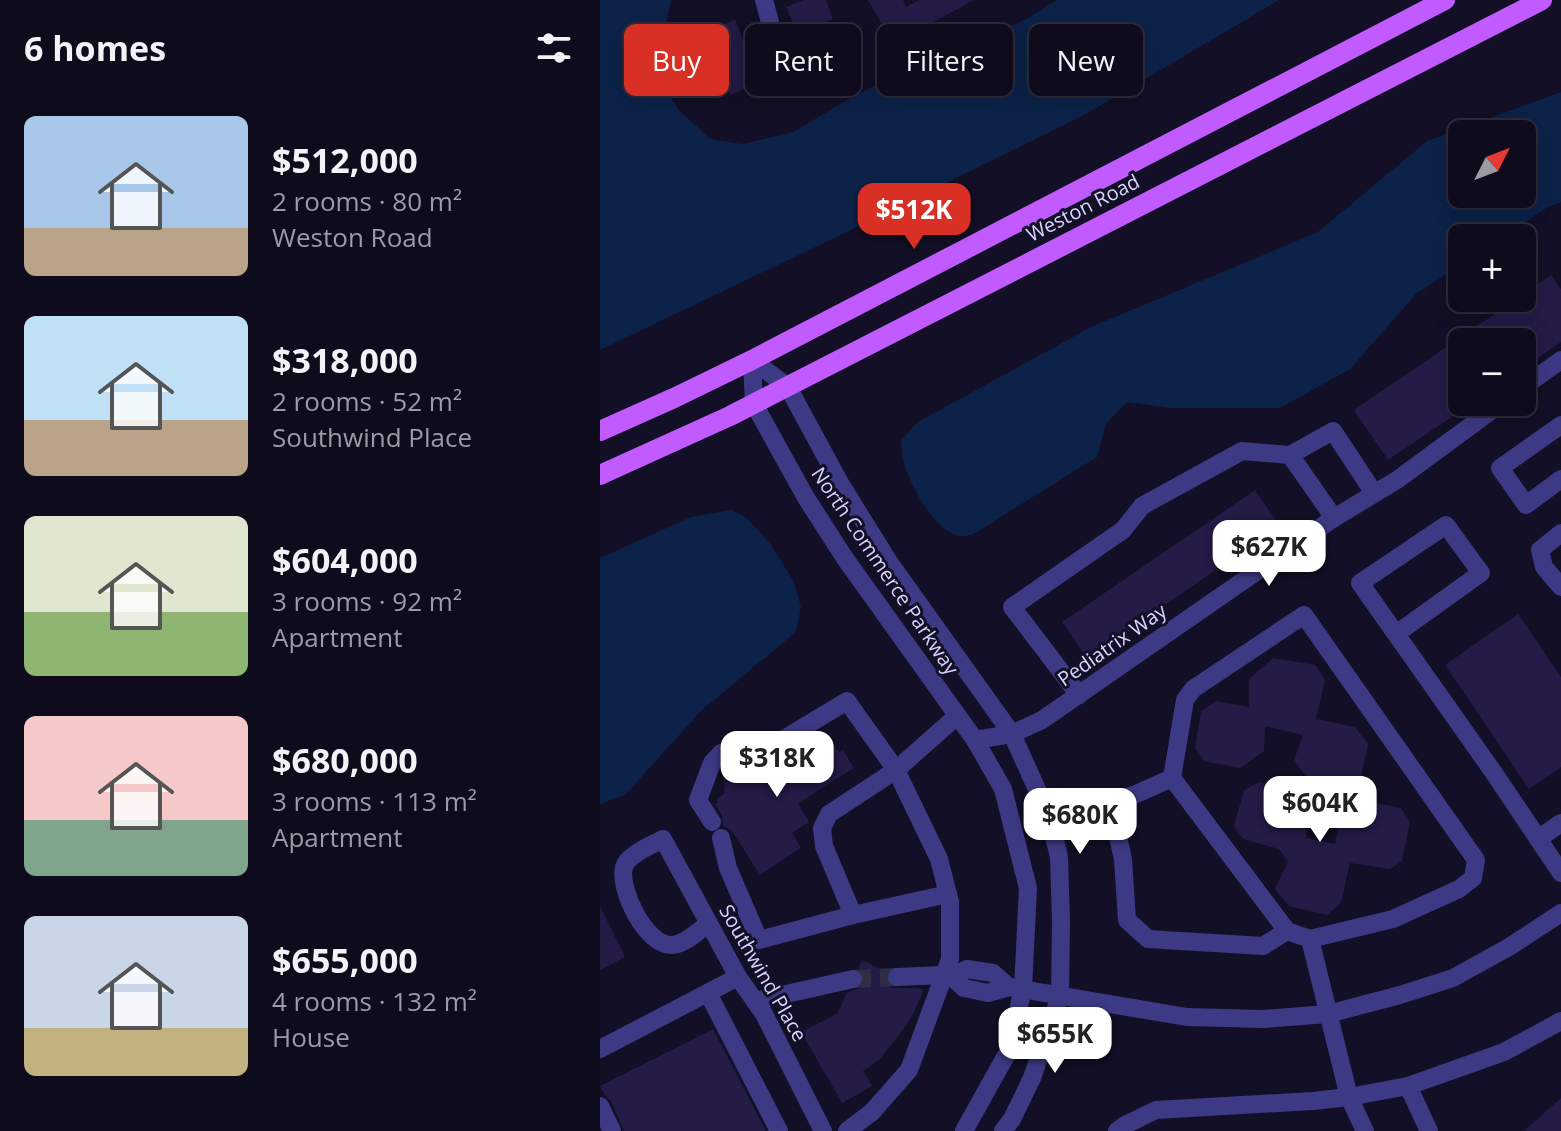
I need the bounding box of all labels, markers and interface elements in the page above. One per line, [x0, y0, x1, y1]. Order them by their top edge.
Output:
chip: Buy [624, 24, 729, 96]
chip: Rent [745, 24, 861, 96]
chip: Filters [877, 24, 1013, 96]
chip: New [1029, 24, 1143, 96]
text: 6 homes [24, 25, 166, 71]
icon: filters [532, 26, 576, 70]
north arrow [1448, 120, 1536, 208]
map controls [1448, 120, 1536, 416]
text: $512,000 [272, 137, 418, 183]
icon: home [88, 148, 184, 244]
street label: Weston Road [1022, 167, 1144, 248]
text: 2 rooms · 80 m² [272, 183, 462, 219]
pin: $512K [858, 183, 970, 251]
text: $512K [876, 191, 952, 227]
text: Weston Road [272, 219, 433, 255]
button: + [1448, 224, 1536, 312]
button: − [1448, 328, 1536, 416]
text: $318,000 [272, 337, 418, 383]
icon: home [88, 348, 184, 444]
text: 2 rooms · 52 m² [272, 383, 462, 419]
text: Southwind Place [272, 419, 472, 455]
street label: North Commerce Parkway [806, 461, 966, 681]
pin: $627K [1213, 520, 1325, 588]
text: $627K [1231, 528, 1307, 564]
text: $604,000 [272, 537, 418, 583]
icon: home [88, 548, 184, 644]
text: 3 rooms · 92 m² [272, 583, 462, 619]
street label: Pediatrix Way [1052, 596, 1172, 692]
text: Apartment [272, 619, 403, 655]
pin: $318K [721, 731, 833, 799]
text: $680,000 [272, 737, 418, 783]
text: $318K [739, 739, 815, 775]
icon: home [88, 748, 184, 844]
pin: $604K [1264, 776, 1376, 844]
text: 3 rooms · 113 m² [272, 783, 477, 819]
text: $604K [1282, 784, 1358, 820]
pin: $680K [1024, 788, 1136, 856]
text: $680K [1042, 796, 1118, 832]
text: Apartment [272, 819, 403, 855]
street label: Southwind Place [713, 899, 814, 1046]
text: $655,000 [272, 937, 418, 983]
icon: home [88, 948, 184, 1044]
text: 4 rooms · 132 m² [272, 983, 477, 1019]
pin: $655K [999, 1007, 1111, 1075]
text: $655K [1017, 1015, 1093, 1051]
text: House [272, 1019, 350, 1055]

